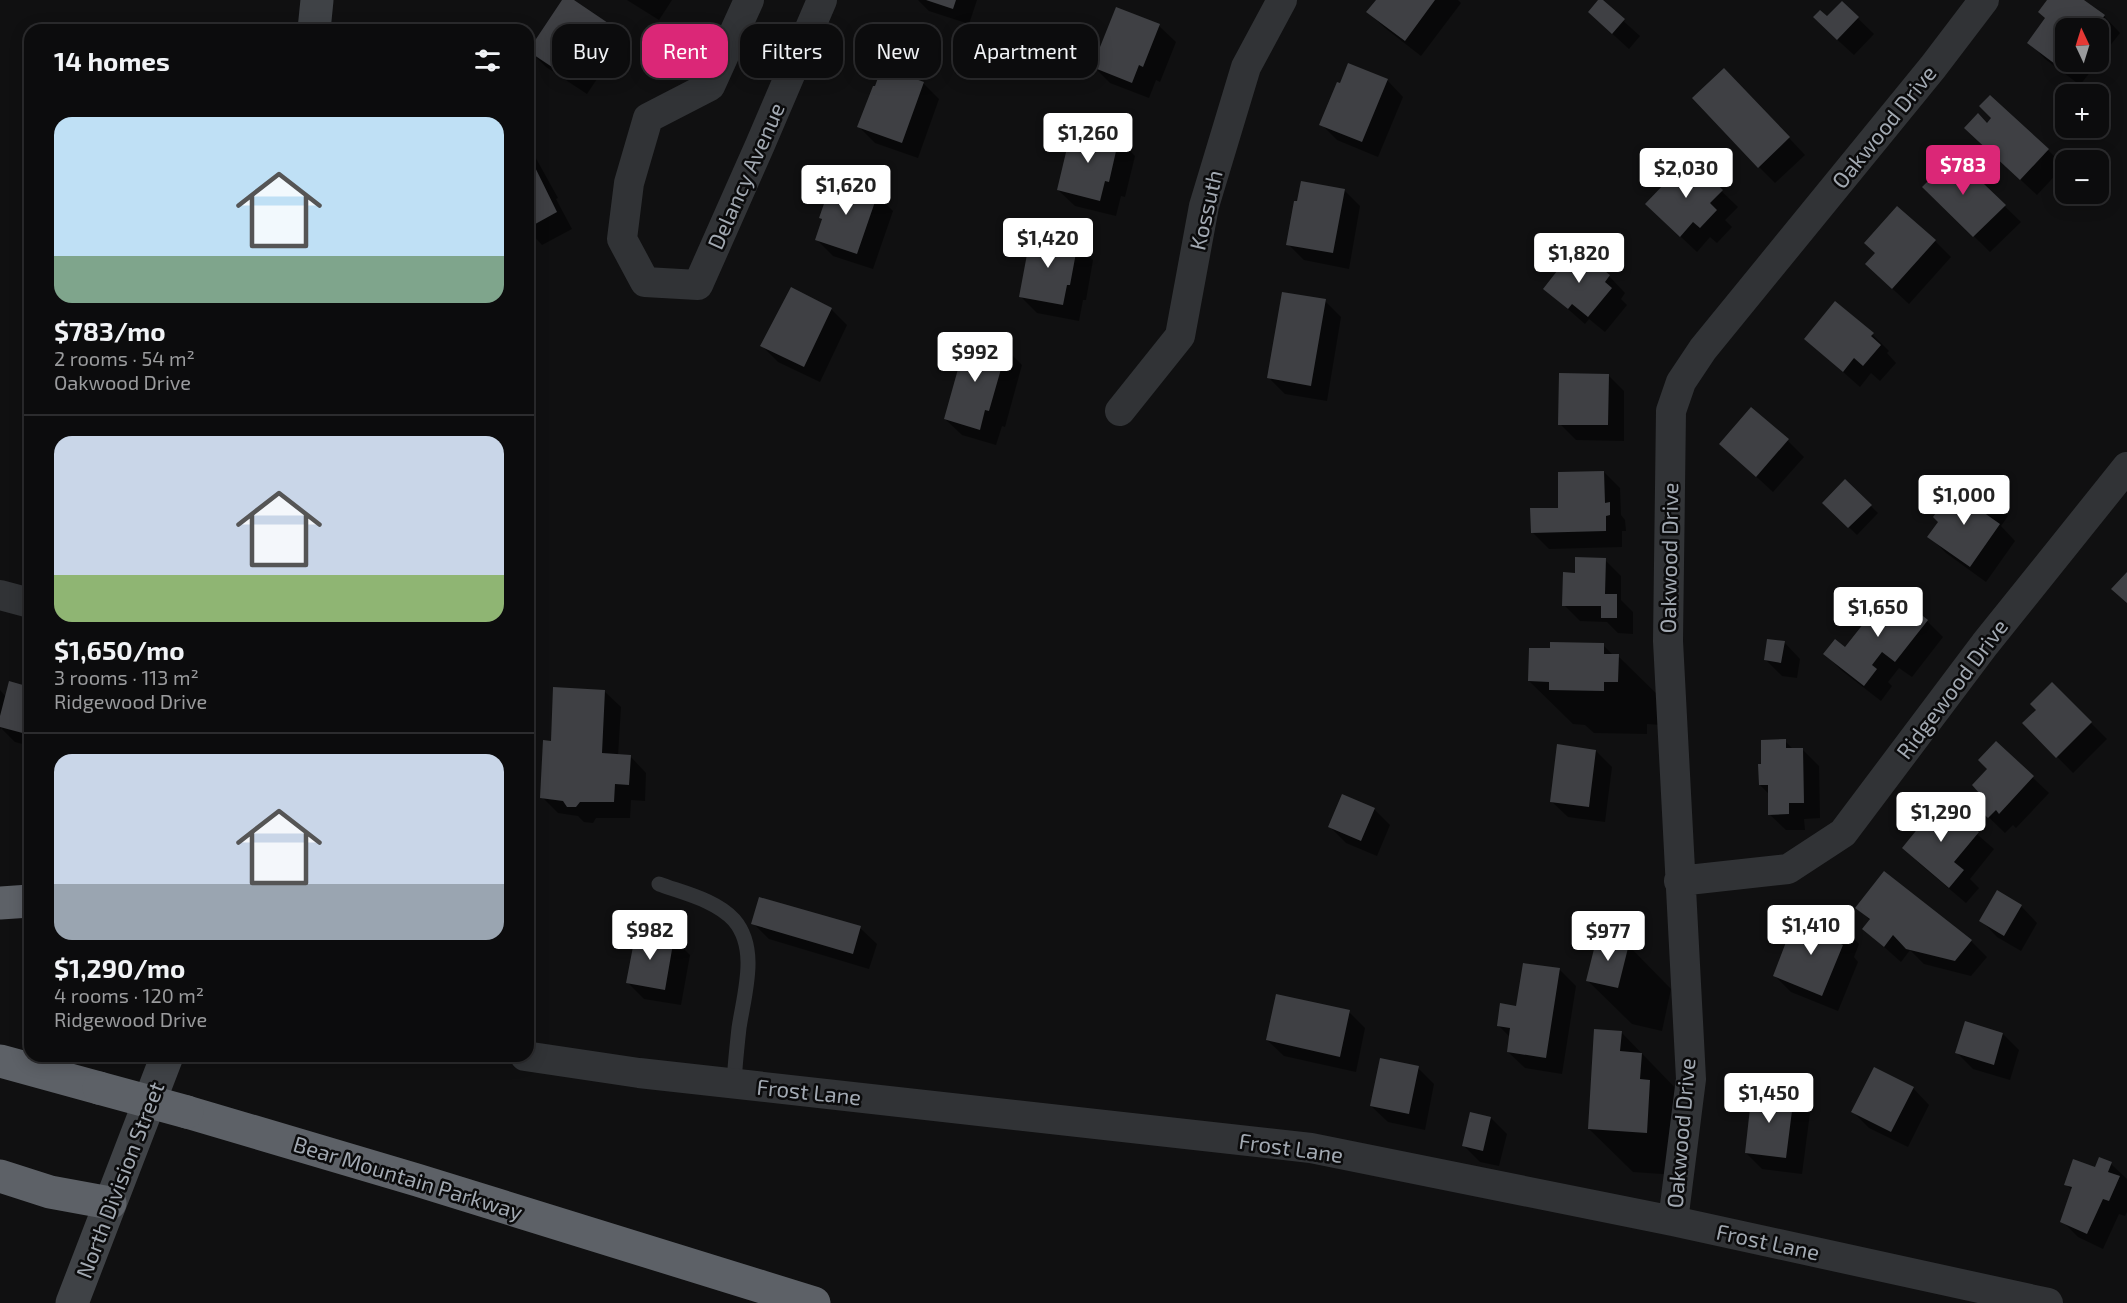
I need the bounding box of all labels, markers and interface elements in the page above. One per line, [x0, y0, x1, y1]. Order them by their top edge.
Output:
north arrow [2055, 18, 2109, 72]
map controls [2055, 18, 2109, 204]
chip: Buy [552, 24, 630, 78]
chip: Rent [642, 24, 728, 78]
chip: Filters [740, 24, 843, 78]
chip: New [855, 24, 941, 78]
chip: Apartment [953, 24, 1098, 78]
icon: filters [471, 44, 504, 77]
text: 14 homes [54, 45, 170, 76]
street label: Oakwood Drive [1826, 60, 1941, 193]
button: + [2055, 84, 2109, 138]
street label: Delancy Avenue [701, 98, 789, 253]
pin: $1,260 [1039, 113, 1137, 164]
text: $1,260 [1057, 120, 1119, 144]
pin: $783 [1927, 145, 1999, 196]
pin: $2,030 [1637, 148, 1735, 199]
button: − [2055, 150, 2109, 204]
text: $783 [1940, 152, 1986, 176]
text: $2,030 [1654, 155, 1718, 179]
icon: home [225, 156, 333, 264]
pin: $1,620 [797, 165, 895, 216]
street label: Kossuth [1183, 167, 1227, 252]
text: $1,620 [815, 172, 877, 196]
pin: $1,420 [999, 218, 1097, 269]
text: $1,420 [1017, 225, 1079, 249]
pin: $1,820 [1530, 233, 1628, 284]
text: $1,820 [1548, 240, 1610, 264]
text: $783/mo [54, 315, 166, 346]
pin: $992 [939, 332, 1011, 383]
text: $992 [952, 339, 998, 363]
text: 2 rooms · 54 m² [54, 346, 195, 370]
text: Oakwood Drive [54, 370, 191, 394]
icon: home [225, 475, 333, 583]
pin: $1,000 [1915, 475, 2013, 526]
street label: Oakwood Drive [1654, 482, 1682, 634]
text: $1,000 [1933, 482, 1995, 506]
pin: $1,650 [1829, 587, 1927, 638]
text: $1,650 [1848, 594, 1908, 618]
street label: Ridgewood Drive [1890, 613, 2012, 763]
text: $1,650/mo [54, 634, 184, 665]
text: 3 rooms · 113 m² [54, 665, 199, 689]
text: Ridgewood Drive [54, 689, 207, 713]
pin: $1,290 [1892, 792, 1990, 843]
icon: home [225, 793, 333, 901]
text: $1,290 [1910, 799, 1972, 823]
pin: $1,410 [1762, 905, 1860, 956]
pin: $982 [614, 910, 686, 961]
pin: $977 [1572, 911, 1644, 962]
text: $1,410 [1782, 912, 1841, 936]
text: $982 [626, 917, 674, 941]
text: $977 [1586, 918, 1630, 942]
text: $1,290/mo [54, 952, 185, 983]
text: 4 rooms · 120 m² [54, 983, 204, 1007]
text: Ridgewood Drive [54, 1007, 207, 1031]
street label: Oakwood Drive [1660, 1057, 1700, 1209]
street label: Frost Lane [756, 1073, 863, 1109]
pin: $1,450 [1720, 1073, 1818, 1124]
street label: North Division Street [70, 1078, 168, 1281]
text: $1,450 [1738, 1080, 1800, 1104]
street label: Frost Lane [1237, 1127, 1345, 1167]
street label: Bear Mountain Parkway [291, 1130, 526, 1224]
street label: Frost Lane [1714, 1217, 1822, 1265]

